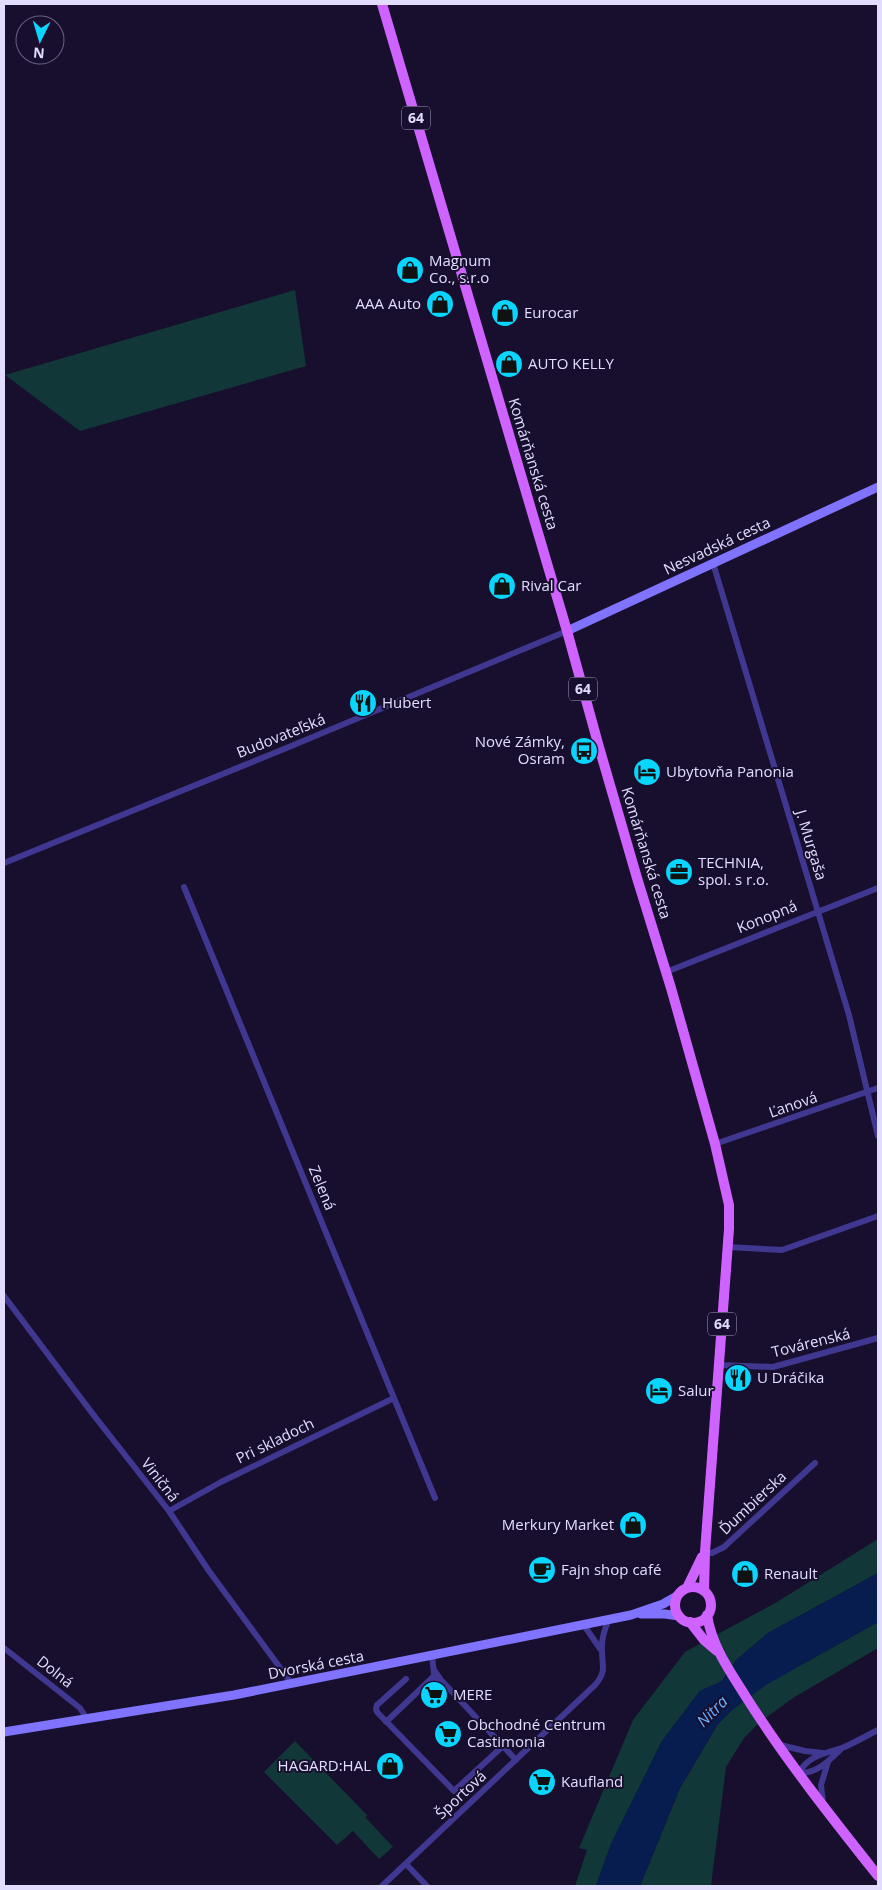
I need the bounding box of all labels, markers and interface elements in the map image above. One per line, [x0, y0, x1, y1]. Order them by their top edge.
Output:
north arrow [15, 15, 65, 65]
text: N [32, 43, 45, 63]
road number: 64 [402, 106, 430, 130]
place label: Magnum Co., s.r.o [429, 250, 491, 287]
shop icon: Magnum Co., s.r.o [395, 255, 425, 285]
shop icon: AAA Auto [425, 289, 455, 319]
place label: AAA Auto [356, 293, 421, 313]
shop icon: Eurocar [490, 298, 520, 328]
place label: Eurocar [524, 302, 578, 322]
shop icon: AUTO KELLY [494, 349, 524, 379]
place label: AUTO KELLY [528, 353, 614, 373]
street label: Komárňanská cesta [504, 395, 564, 532]
street label: Nesvadská cesta [660, 512, 773, 579]
shop icon: Rival Car [487, 571, 517, 601]
place label: Rival Car [521, 575, 581, 595]
road number: 64 [569, 678, 597, 701]
restaurant icon: Hubert [348, 688, 378, 718]
place label: Hubert [382, 692, 431, 712]
street label: Budovateľská [233, 708, 328, 762]
place label: Nové Zámky, Osram [475, 731, 565, 768]
bus stop icon: Nové Zámky, Osram [569, 736, 599, 766]
hotel icon: Ubytovňa Panonia [632, 757, 662, 787]
place label: Ubytovňa Panonia [666, 761, 794, 781]
street label: Komárňanská cesta [617, 784, 677, 921]
street label: J. Murgaša [791, 805, 832, 882]
place label: TECHNIA, spol. s r.o. [698, 852, 769, 889]
office icon: TECHNIA, spol. s r.o. [664, 857, 694, 887]
street label: Konopná [734, 895, 800, 937]
street label: Ľanová [766, 1086, 820, 1122]
street label: Zelená [305, 1162, 341, 1213]
road number: 64 [708, 1312, 736, 1336]
street label: Továrenská [769, 1323, 852, 1361]
restaurant icon: U Dráčika [723, 1363, 753, 1393]
place label: U Dráčika [757, 1367, 824, 1387]
hotel icon: Salur [644, 1376, 674, 1406]
place label: Salur [678, 1380, 714, 1400]
street label: Pri skladoch [232, 1413, 317, 1468]
street label: Viničná [137, 1453, 184, 1505]
street label: Ďumbierska [714, 1466, 790, 1539]
shop icon: Merkury Market [618, 1510, 648, 1540]
place label: Merkury Market [502, 1514, 614, 1534]
cafe icon: Fajn shop café [527, 1555, 557, 1585]
place label: Fajn shop café [561, 1559, 661, 1579]
shop icon: Renault [730, 1559, 760, 1589]
place label: Renault [764, 1563, 818, 1583]
street label: Dvorská cesta [266, 1645, 365, 1683]
street label: Dolná [33, 1651, 78, 1692]
supermarket icon: MERE [419, 1680, 449, 1710]
place label: MERE [453, 1684, 492, 1704]
water label: Nitra [692, 1691, 732, 1731]
place label: Obchodné Centrum Castimonia [467, 1714, 606, 1751]
supermarket icon: Obchodné Centrum Castimonia [433, 1719, 463, 1749]
shop icon: HAGARD:HAL [375, 1751, 405, 1781]
place label: HAGARD:HAL [278, 1755, 371, 1775]
street label: Športová [431, 1766, 490, 1823]
supermarket icon: Kaufland [527, 1767, 557, 1797]
place label: Kaufland [561, 1771, 623, 1791]

